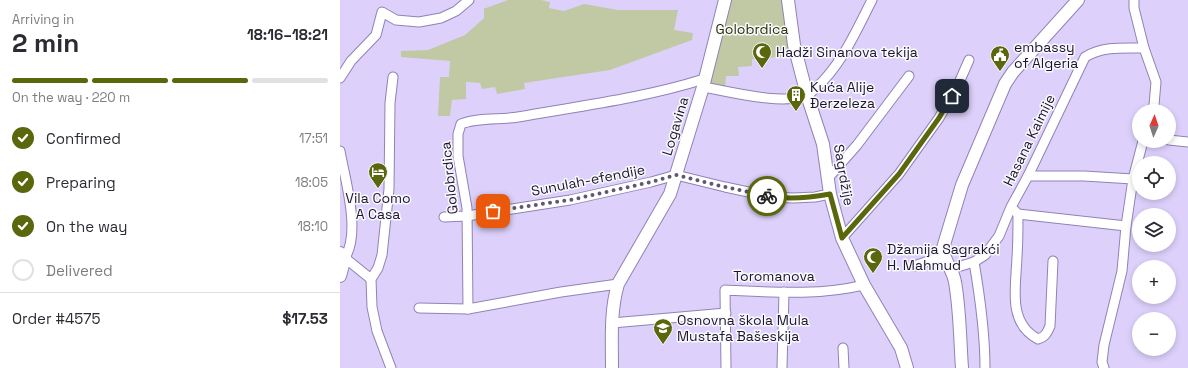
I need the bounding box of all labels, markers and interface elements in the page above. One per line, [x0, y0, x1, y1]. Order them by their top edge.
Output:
text: Arriving in [12, 11, 74, 28]
park label: Golobrdica [716, 20, 788, 38]
text: 18:16–18:21 [247, 25, 328, 44]
text: 2 min [12, 26, 79, 60]
place label: embassy of Algeria [1014, 38, 1078, 72]
mosque icon: Hadži Sinanova tekija [751, 41, 773, 69]
place label: Hadži Sinanova tekija [776, 43, 918, 61]
public building icon: embassy of Algeria [989, 44, 1011, 72]
place label: Kuća Alije Đerzeleza [810, 78, 875, 112]
pin [935, 79, 969, 113]
building icon: Kuća Alije Đerzeleza [785, 84, 807, 112]
icon: home [941, 85, 963, 107]
text: On the way · 220 m [12, 89, 130, 106]
street label: Hasana Kaimije [999, 91, 1059, 189]
street label: Logavina [658, 94, 692, 158]
north arrow [1132, 104, 1176, 148]
map controls [1132, 104, 1176, 356]
icon: check [12, 127, 34, 149]
text: Confirmed [46, 129, 121, 148]
text: 17:51 [299, 130, 328, 147]
street label: Golobrdica [436, 141, 462, 215]
street label: Sagrdžije [830, 143, 858, 207]
button: locate [1132, 156, 1176, 200]
street label: Sunulah-efendije [530, 160, 646, 200]
hotel icon: Vila Como A Casa [367, 161, 389, 189]
icon: check [12, 171, 34, 193]
text: Preparing [46, 173, 116, 192]
text: 18:05 [295, 174, 328, 191]
courier [747, 176, 787, 216]
icon: bike [756, 185, 778, 207]
place label: Vila Como A Casa [345, 189, 411, 223]
pin [476, 194, 510, 228]
icon: bag [482, 200, 504, 222]
button: layers [1132, 208, 1176, 252]
icon: check [12, 215, 34, 237]
text: On the way [46, 217, 127, 236]
text: 18:10 [297, 218, 328, 235]
place label: Džamija Sagrakći H. Mahmud [887, 240, 1000, 274]
mosque icon: Džamija Sagrakći H. Mahmud [862, 246, 884, 274]
button: + [1132, 260, 1176, 304]
text: Delivered [46, 261, 113, 280]
street label: Toromanova [733, 267, 815, 285]
text: Order #4575 [12, 309, 101, 328]
text: $17.53 [282, 309, 328, 328]
place label: Osnovna škola Mula Mustafa Bašeskija [677, 311, 809, 345]
button: − [1132, 312, 1176, 356]
school or university icon: Osnovna škola Mula Mustafa Bašeskija [652, 317, 674, 345]

